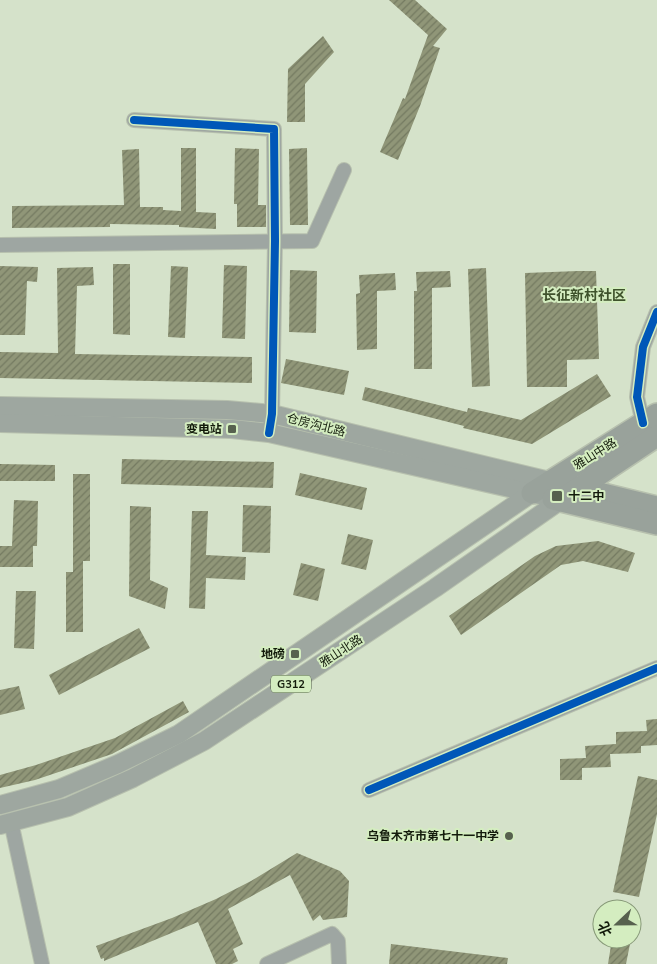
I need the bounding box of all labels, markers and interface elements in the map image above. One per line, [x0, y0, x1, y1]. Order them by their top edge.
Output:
district label: 长征新村社区 [542, 286, 626, 304]
street label: 仓房沟北路 [285, 410, 347, 439]
place label: 变电站 [186, 421, 222, 436]
marker: 变电站 [226, 423, 238, 435]
street label: 雅山中路 [570, 434, 619, 473]
place label: 十二中 [568, 488, 604, 503]
marker: 十二中 [550, 489, 564, 503]
street label: 雅山北路 [317, 631, 365, 670]
place label: 地磅 [261, 646, 285, 661]
marker: 地磅 [289, 648, 301, 660]
road number: G312 [271, 676, 311, 692]
place label: 乌鲁木齐市第七十一中学 [367, 828, 499, 843]
marker: 乌鲁木齐市第七十一中学 [503, 830, 515, 842]
north arrow [592, 899, 642, 949]
text: 北 [594, 919, 616, 939]

